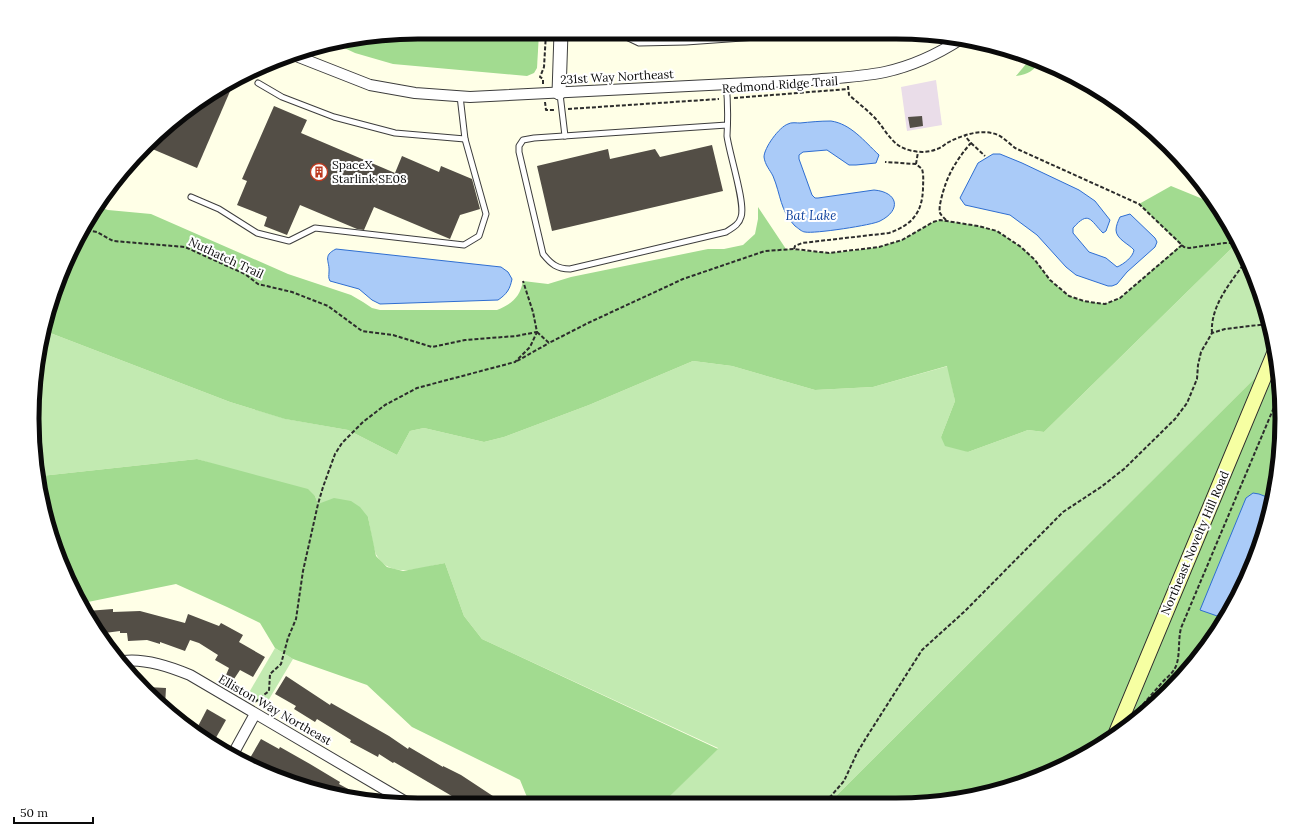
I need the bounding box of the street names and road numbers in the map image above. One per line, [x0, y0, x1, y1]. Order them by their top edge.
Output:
street label: 231st Way Northeast [560, 66, 675, 87]
street label: Redmond Ridge Trail [721, 73, 838, 96]
street label: Nuthatch Trail [186, 234, 266, 281]
street label: Northeast Novelty Hill Road [1157, 468, 1232, 617]
street label: Elliston Way Northeast [216, 671, 335, 748]

